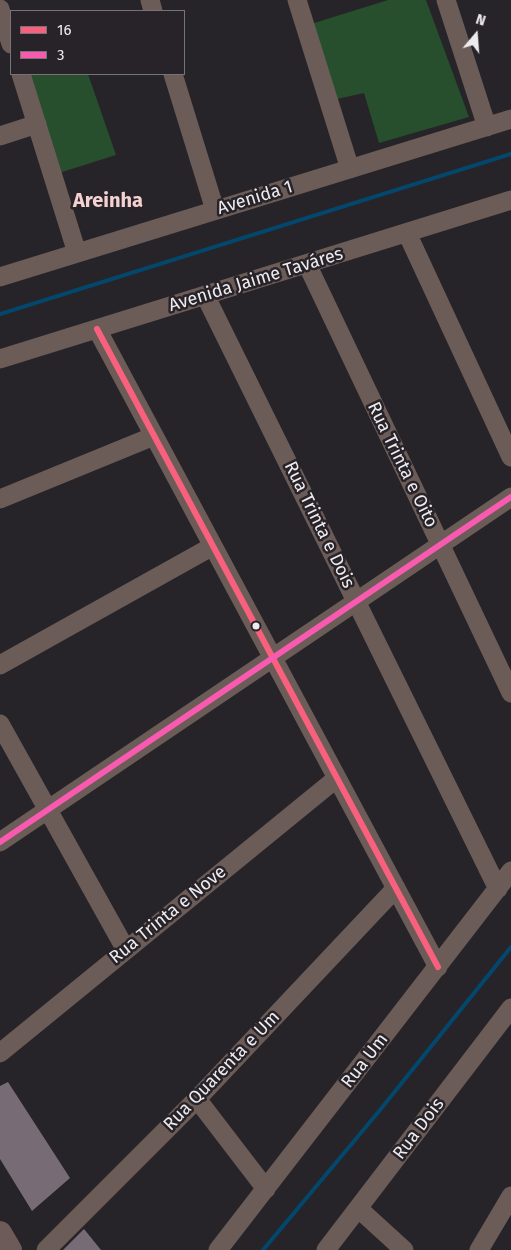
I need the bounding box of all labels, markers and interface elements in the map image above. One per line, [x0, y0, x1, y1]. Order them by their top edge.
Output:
legend [10, 10, 185, 75]
north arrow [451, 10, 501, 60]
text: N [474, 11, 488, 30]
text: 16 [57, 21, 72, 39]
text: 3 [57, 46, 65, 64]
street label: Avenida 1 [215, 176, 295, 220]
district label: Areinha [73, 189, 143, 213]
street label: Avenida Jaime Taváres [166, 243, 346, 317]
street label: Rua Trinta e Oito [362, 399, 442, 531]
street label: Rua Trinta e Dois [279, 458, 359, 592]
unlabelled marker [251, 621, 261, 631]
street label: Rua Trinta e Nove [105, 861, 231, 969]
street label: Rua Quarenta e Um [159, 1007, 285, 1135]
street label: Rua Um [337, 1029, 393, 1093]
street label: Rua Dois [389, 1094, 449, 1164]

